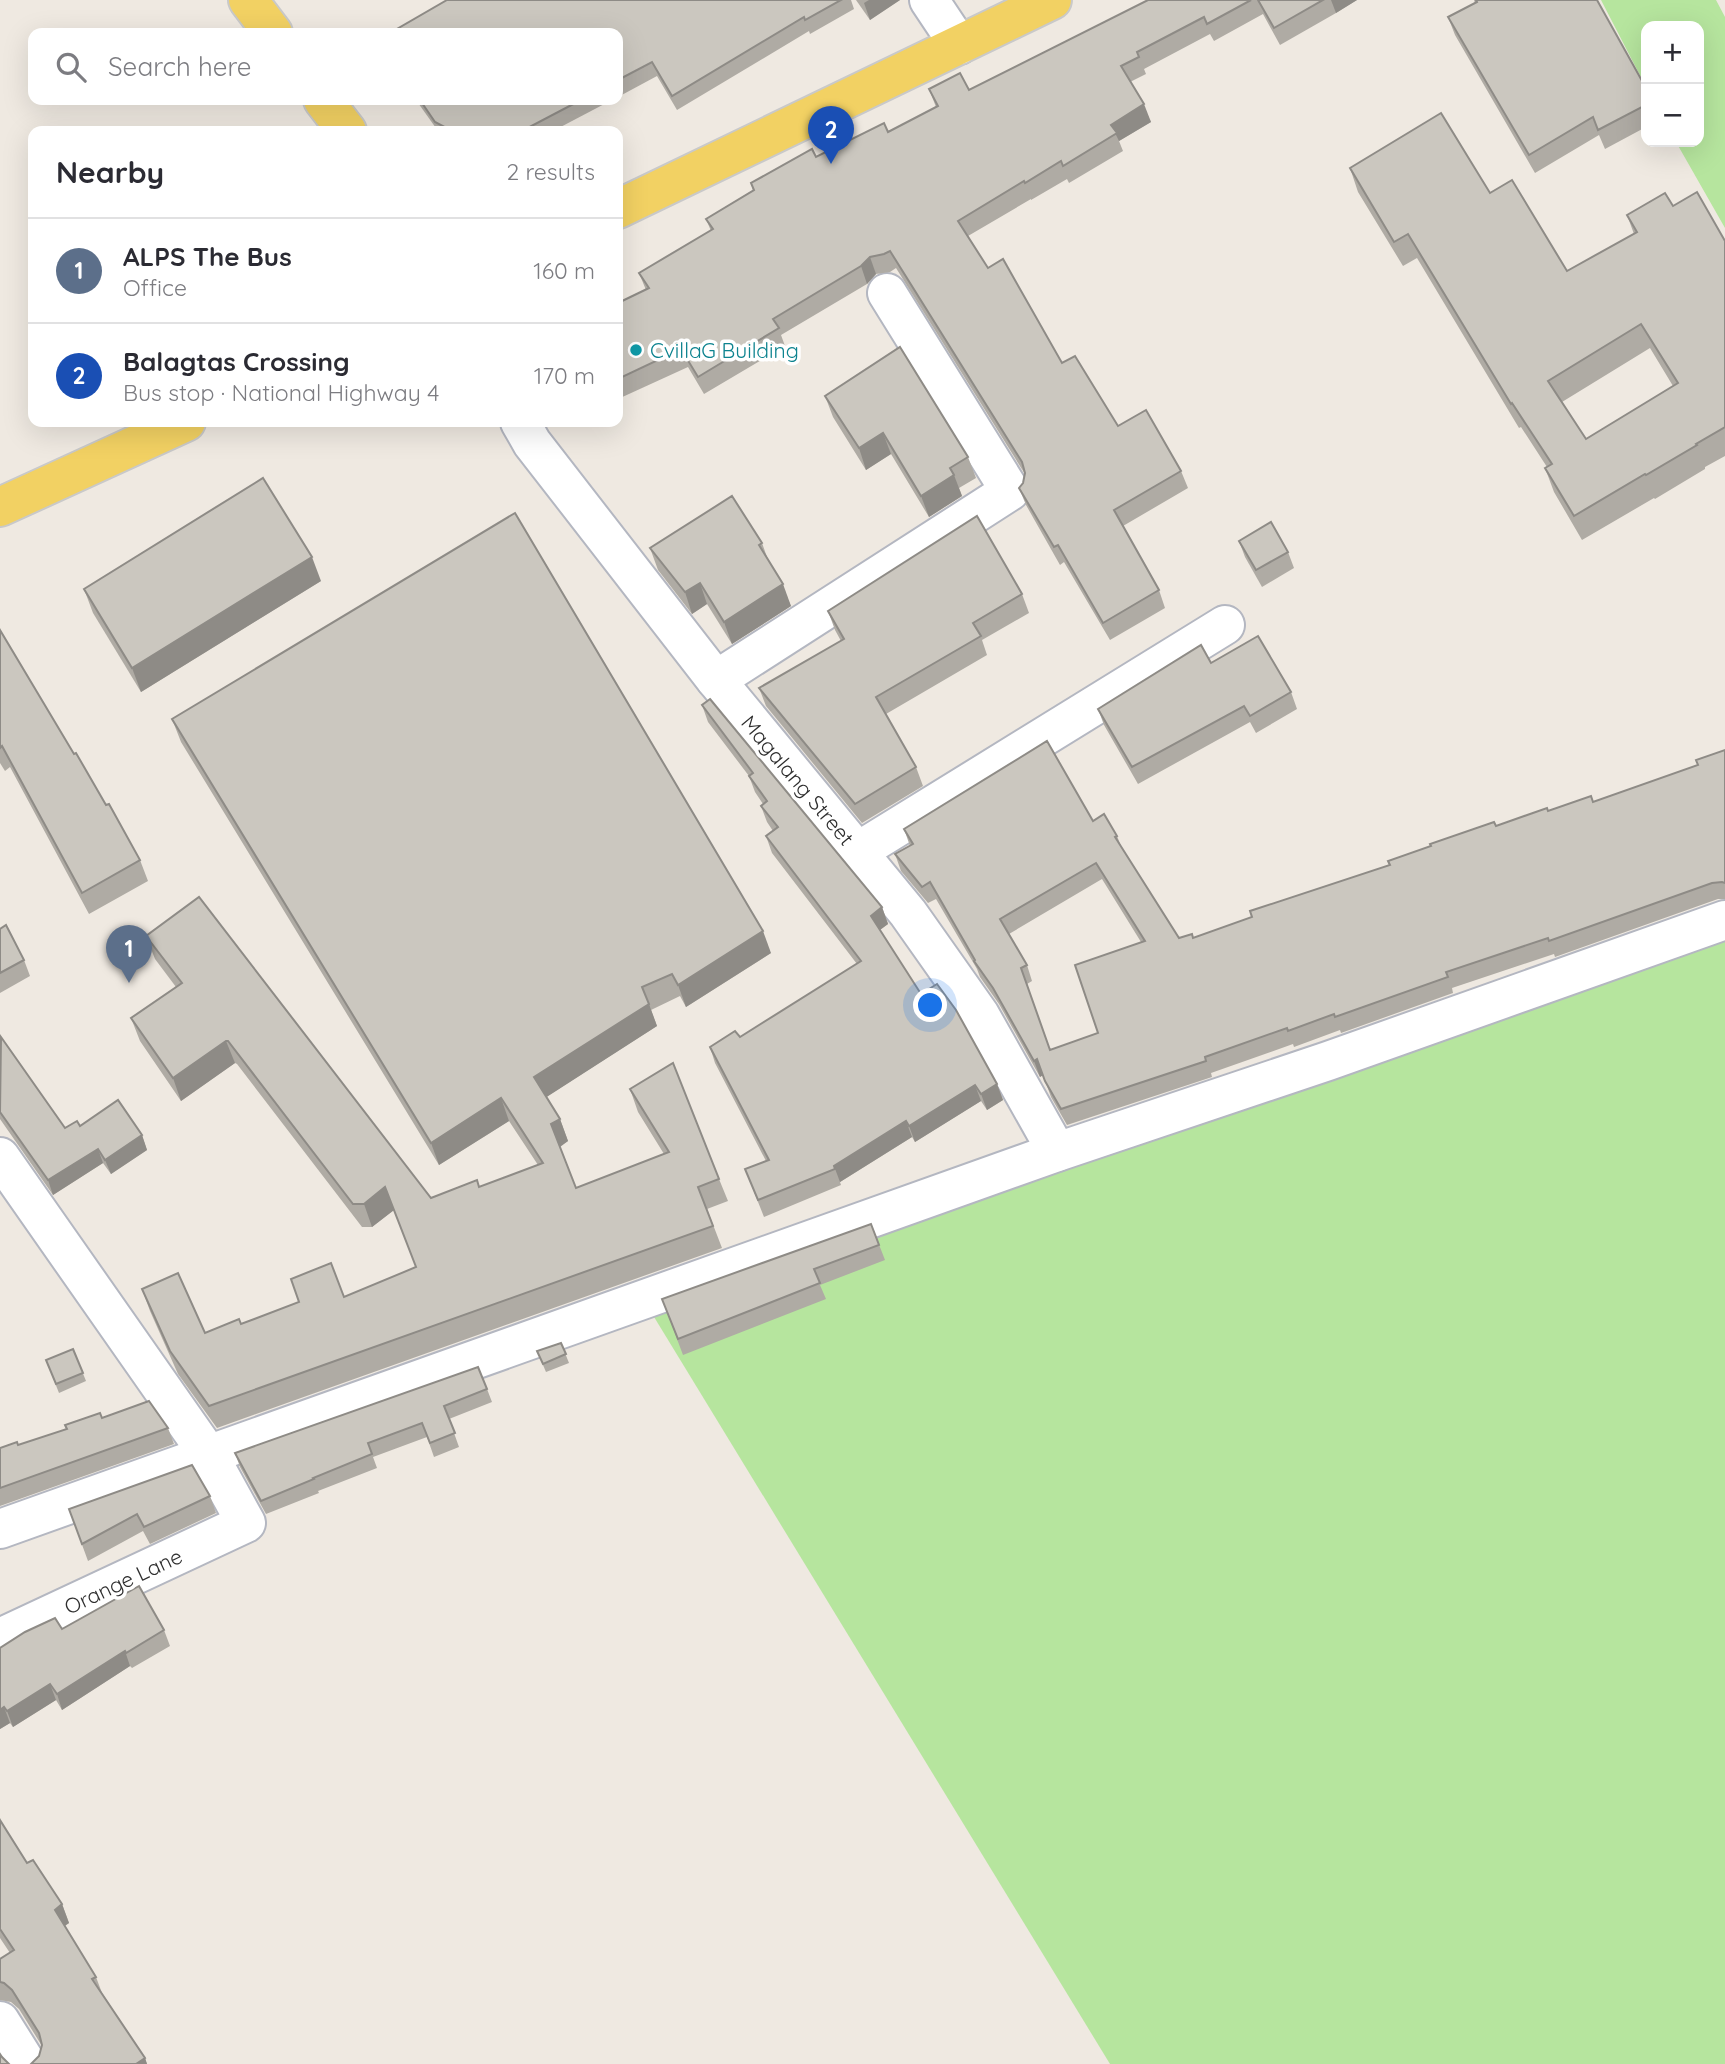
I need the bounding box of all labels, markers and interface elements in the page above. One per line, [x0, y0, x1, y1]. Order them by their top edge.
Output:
map controls [1641, 21, 1704, 147]
button: + [1641, 21, 1704, 84]
search box [28, 28, 623, 105]
icon: search [52, 48, 90, 86]
text: Search here [108, 50, 252, 83]
button: − [1641, 84, 1704, 147]
pin: 2 [808, 106, 854, 164]
text: Nearby [56, 153, 164, 191]
text: 2 results [506, 157, 595, 186]
text: ALPS The Bus [123, 240, 292, 273]
text: 1 [75, 256, 83, 285]
text: 160 m [533, 256, 595, 285]
text: Office [123, 273, 187, 302]
place label: CvillaG Building [650, 337, 799, 363]
marker: CvillaG Building [628, 342, 644, 358]
text: Balagtas Crossing [123, 345, 350, 378]
text: 2 [72, 361, 86, 390]
text: 170 m [534, 361, 595, 390]
text: Bus stop · National Highway 4 [123, 378, 439, 407]
street label: Magalang Street [736, 710, 860, 850]
pin: 1 [106, 925, 152, 983]
your location [913, 988, 947, 1022]
street label: Orange Lane [60, 1542, 186, 1620]

